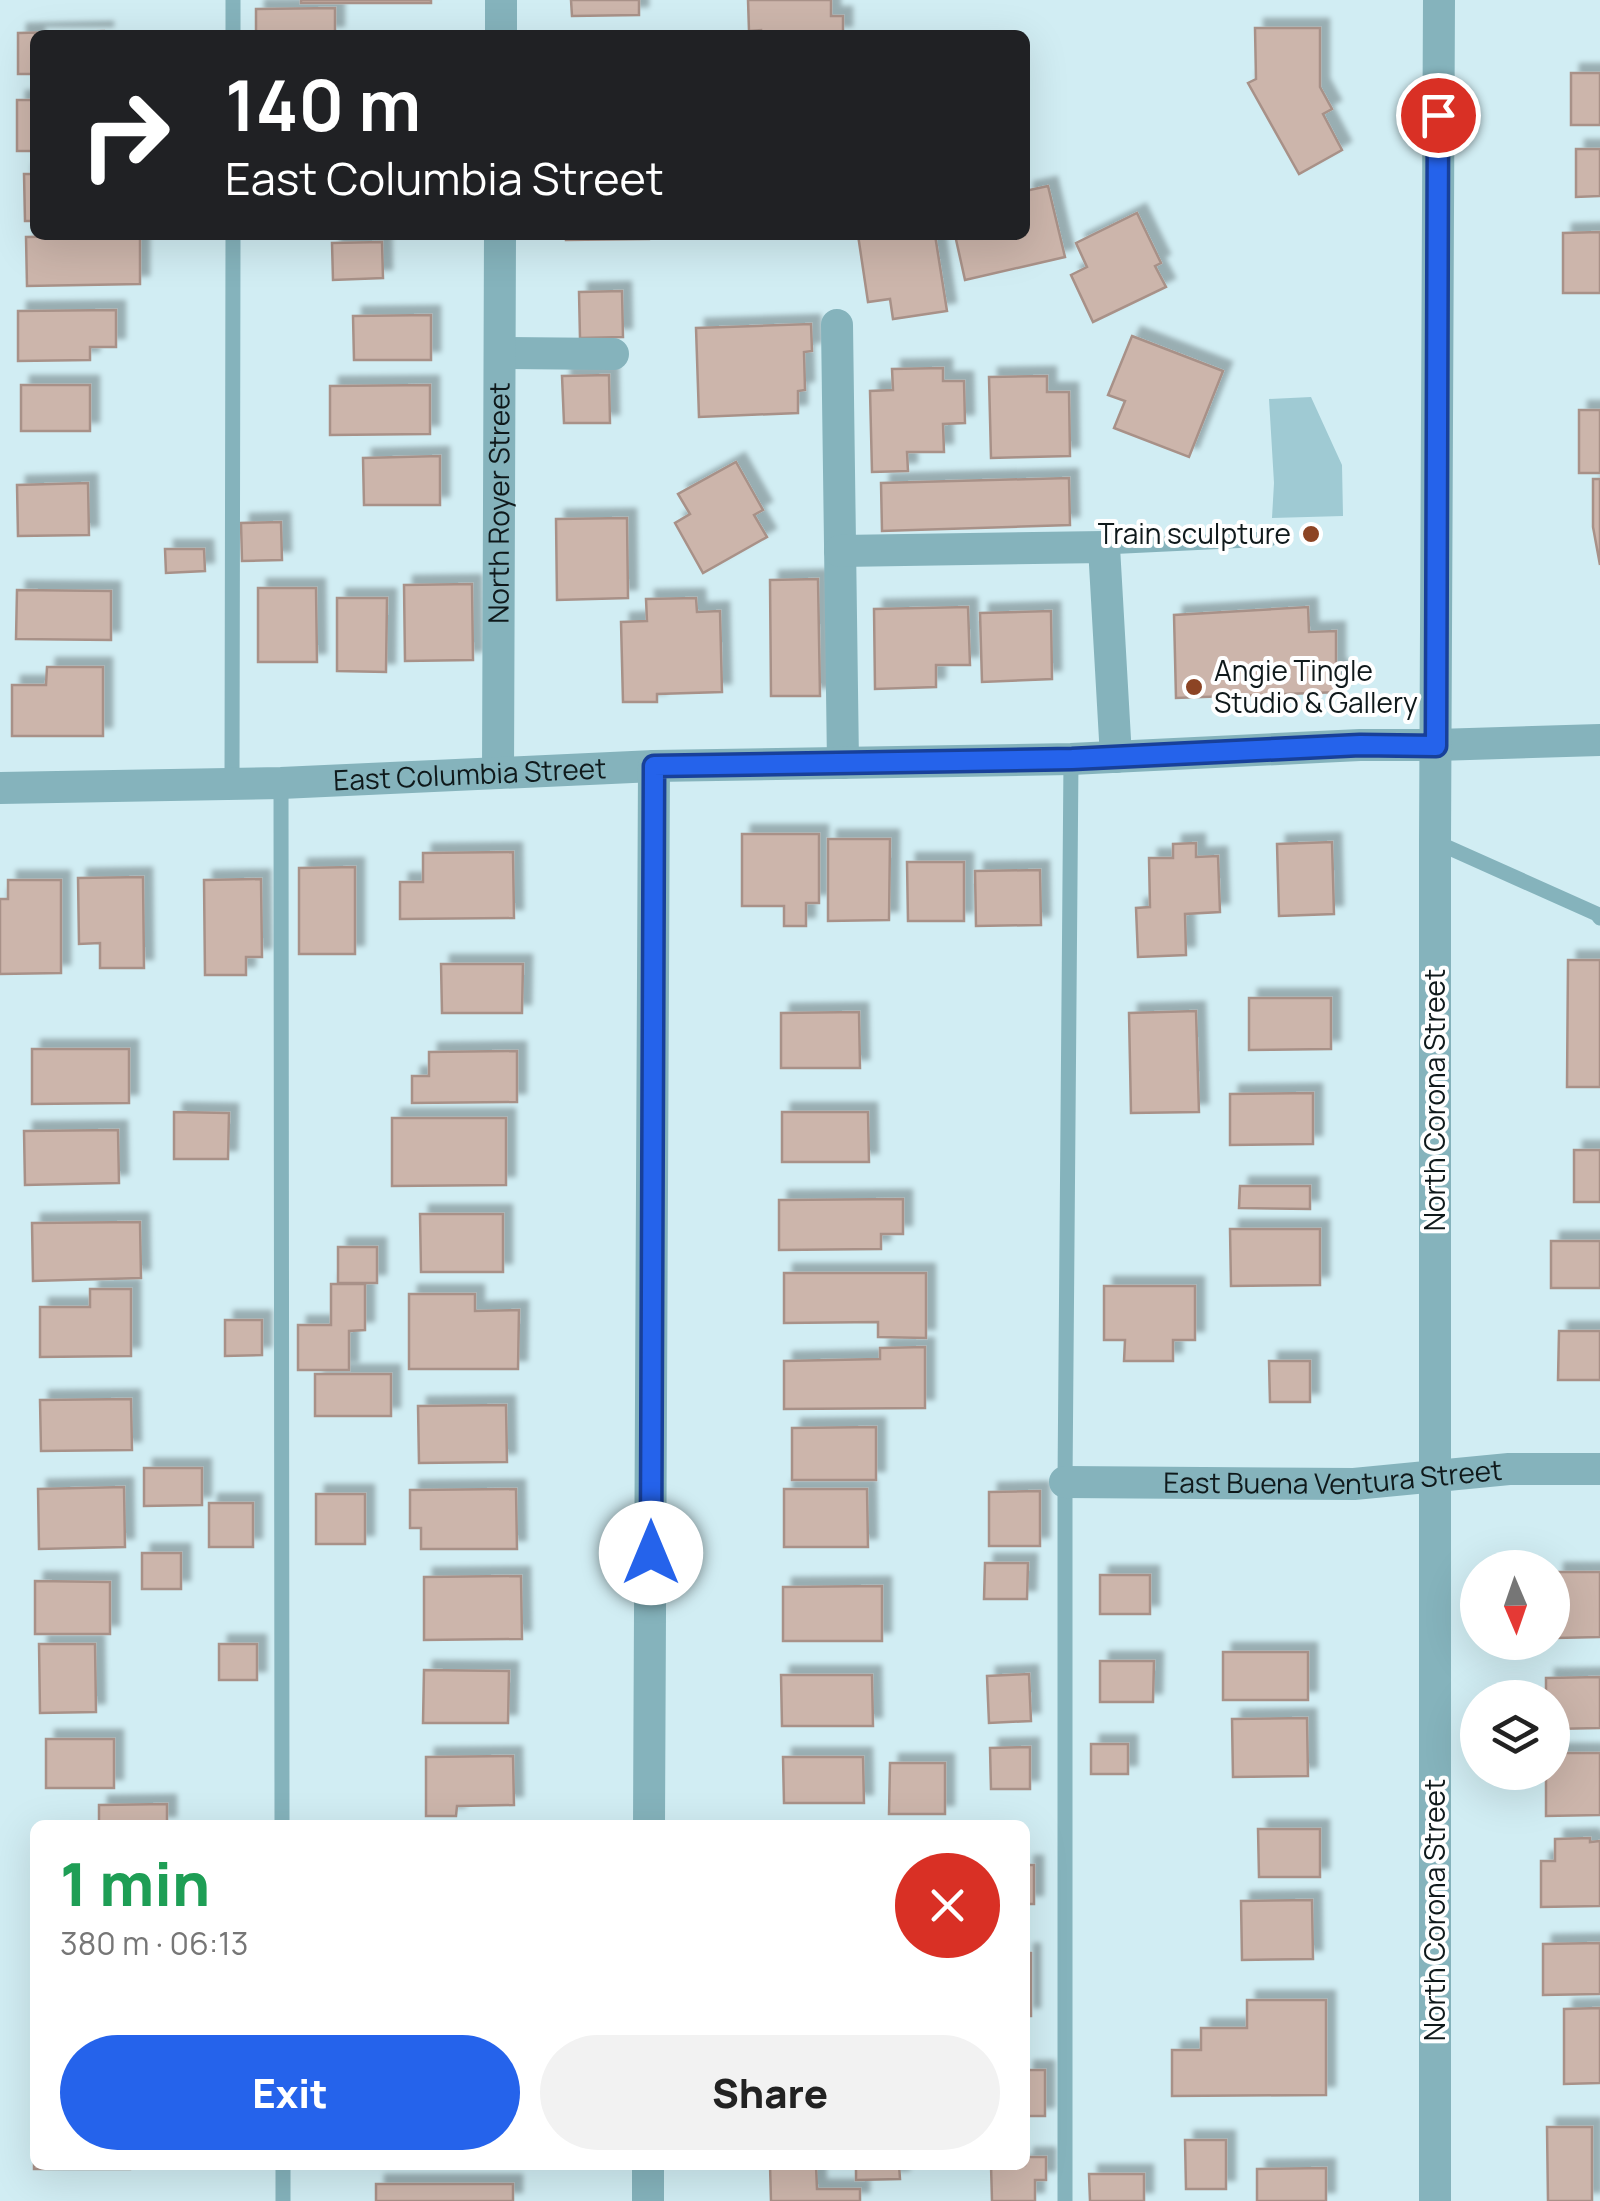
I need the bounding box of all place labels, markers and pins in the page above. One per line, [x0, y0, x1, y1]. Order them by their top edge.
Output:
pin [1396, 73, 1481, 158]
place label: Train sculpture [1098, 514, 1291, 552]
marker: Train sculpture [1300, 523, 1322, 545]
place label: Angie Tingle Studio & Gallery [1214, 651, 1418, 721]
marker: Angie Tingle Studio & Gallery [1183, 676, 1205, 698]

